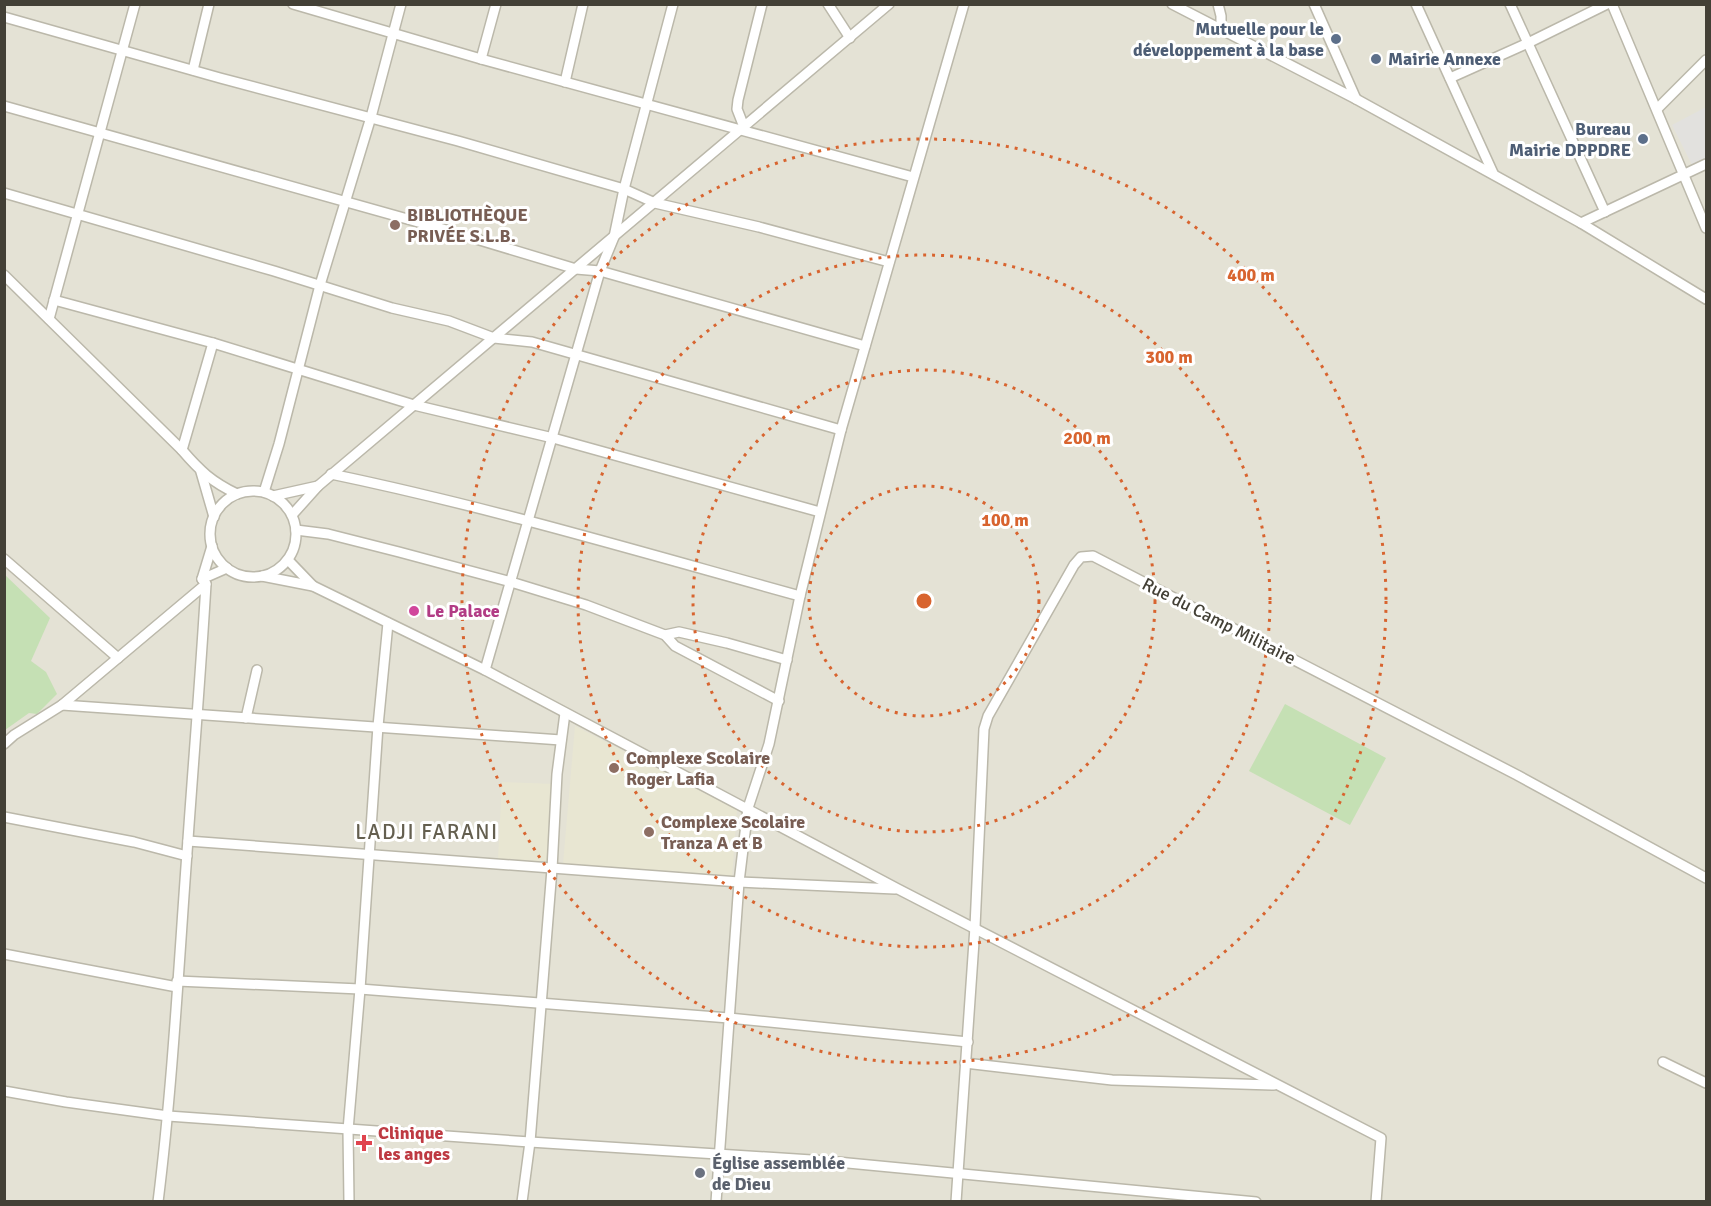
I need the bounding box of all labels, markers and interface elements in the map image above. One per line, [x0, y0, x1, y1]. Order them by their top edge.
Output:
place label: Mutuelle pour le développement à la base [1133, 18, 1324, 61]
marker: Mutuelle pour le développement à la base [1329, 32, 1343, 46]
place label: Mairie Annexe [1388, 48, 1501, 70]
marker: Mairie Annexe [1369, 52, 1383, 66]
place label: Bureau Mairie DPPDRE [1509, 118, 1631, 161]
marker: Bureau Mairie DPPDRE [1636, 132, 1650, 146]
place label: BIBLIOTHÈQUE PRIVÉE S.L.B. [407, 204, 528, 247]
marker: BIBLIOTHÈQUE PRIVÉE S.L.B. [388, 218, 402, 232]
text: 400 m [1227, 264, 1275, 286]
text: 300 m [1145, 346, 1193, 368]
text: 200 m [1063, 427, 1111, 449]
text: 100 m [981, 509, 1029, 531]
street label: Rue du Camp Militaire [1139, 573, 1299, 669]
centre of rings [914, 591, 934, 611]
place label: Le Palace [426, 600, 500, 622]
marker: Le Palace [407, 604, 421, 618]
place label: Complexe Scolaire Roger Lafia [626, 747, 770, 790]
marker: Complexe Scolaire Roger Lafia [607, 761, 621, 775]
place label: Complexe Scolaire Tranza A et B [661, 811, 805, 854]
district label: LADJI FARANI [355, 819, 499, 845]
marker: Complexe Scolaire Tranza A et B [642, 825, 656, 839]
place label: Clinique les anges [378, 1122, 450, 1165]
marker: Clinique les anges [355, 1134, 373, 1152]
place label: Église assemblée de Dieu [712, 1152, 845, 1195]
marker: Église assemblée de Dieu [693, 1166, 707, 1180]

